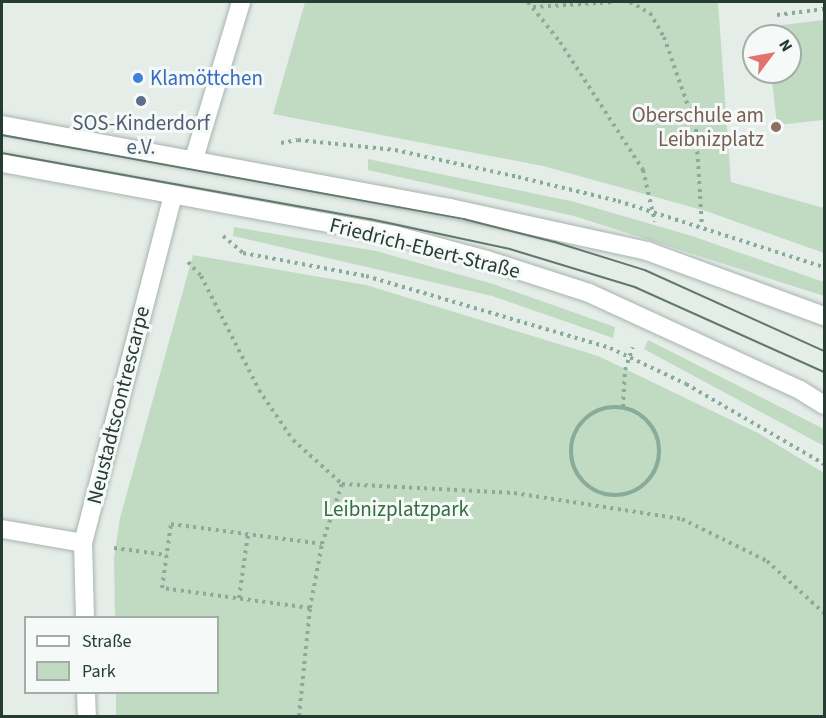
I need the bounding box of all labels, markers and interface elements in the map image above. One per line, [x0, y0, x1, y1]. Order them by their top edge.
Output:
north arrow [742, 24, 802, 84]
text: N [773, 35, 798, 56]
place label: Klamöttchen [150, 65, 263, 91]
marker: Klamöttchen [131, 71, 145, 85]
marker: SOS-Kinderdorf e.V. [134, 94, 148, 108]
place label: Oberschule am Leibnizplatz [632, 102, 764, 152]
place label: SOS-Kinderdorf e.V. [72, 110, 210, 160]
marker: Oberschule am Leibnizplatz [769, 120, 783, 134]
street label: Friedrich-Ebert-Straße [327, 212, 523, 284]
street label: Neustadtscontrescarpe [81, 303, 155, 507]
park label: Leibnizplatzpark [323, 496, 469, 522]
legend [24, 616, 219, 694]
text: Straße [82, 629, 131, 654]
text: Park [82, 659, 116, 684]

